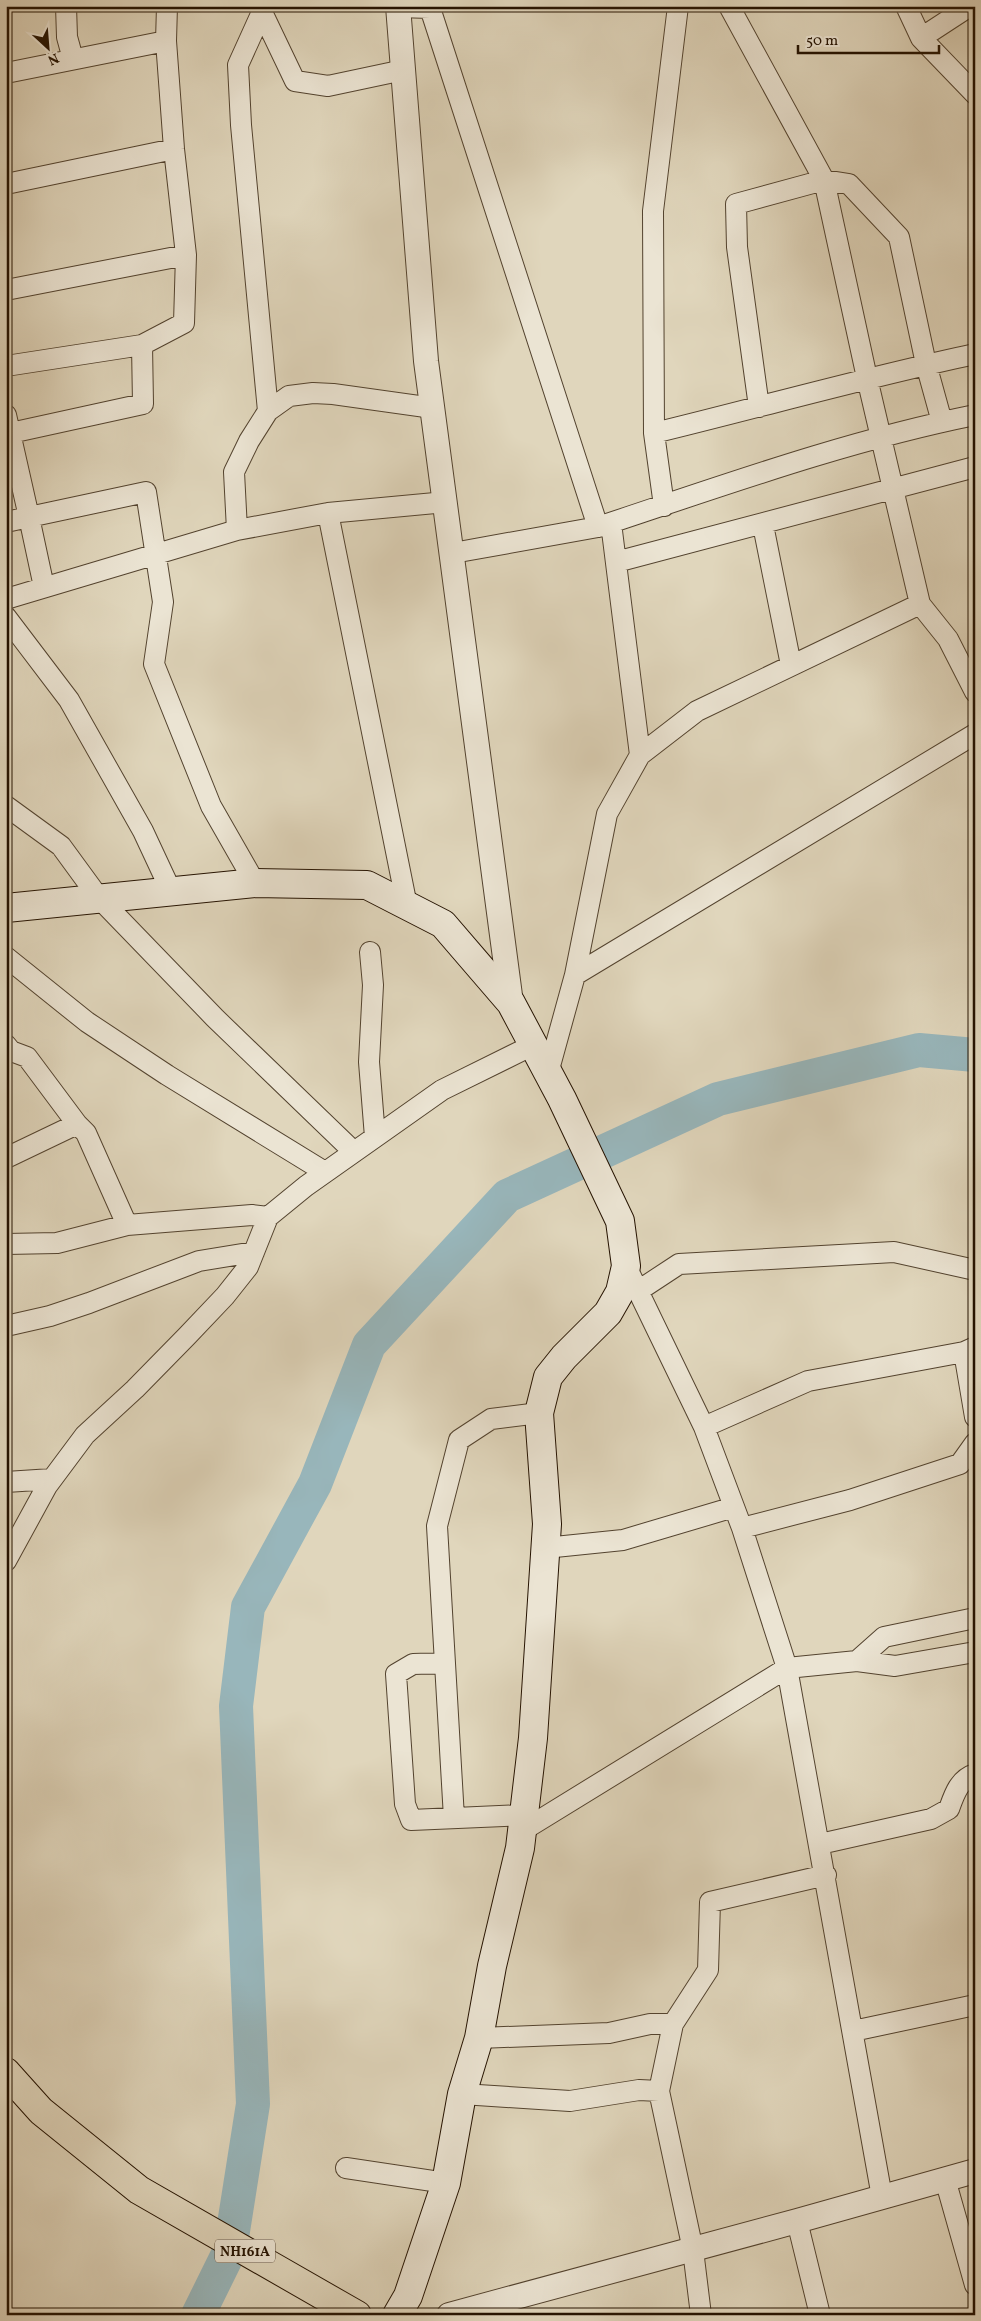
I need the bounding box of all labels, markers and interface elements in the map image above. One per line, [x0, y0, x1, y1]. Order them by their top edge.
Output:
north arrow [22, 22, 72, 72]
scale bar [798, 22, 940, 54]
text: 50 m [806, 31, 838, 52]
text: N [44, 48, 62, 69]
road number: NH161A [215, 2240, 275, 2262]

